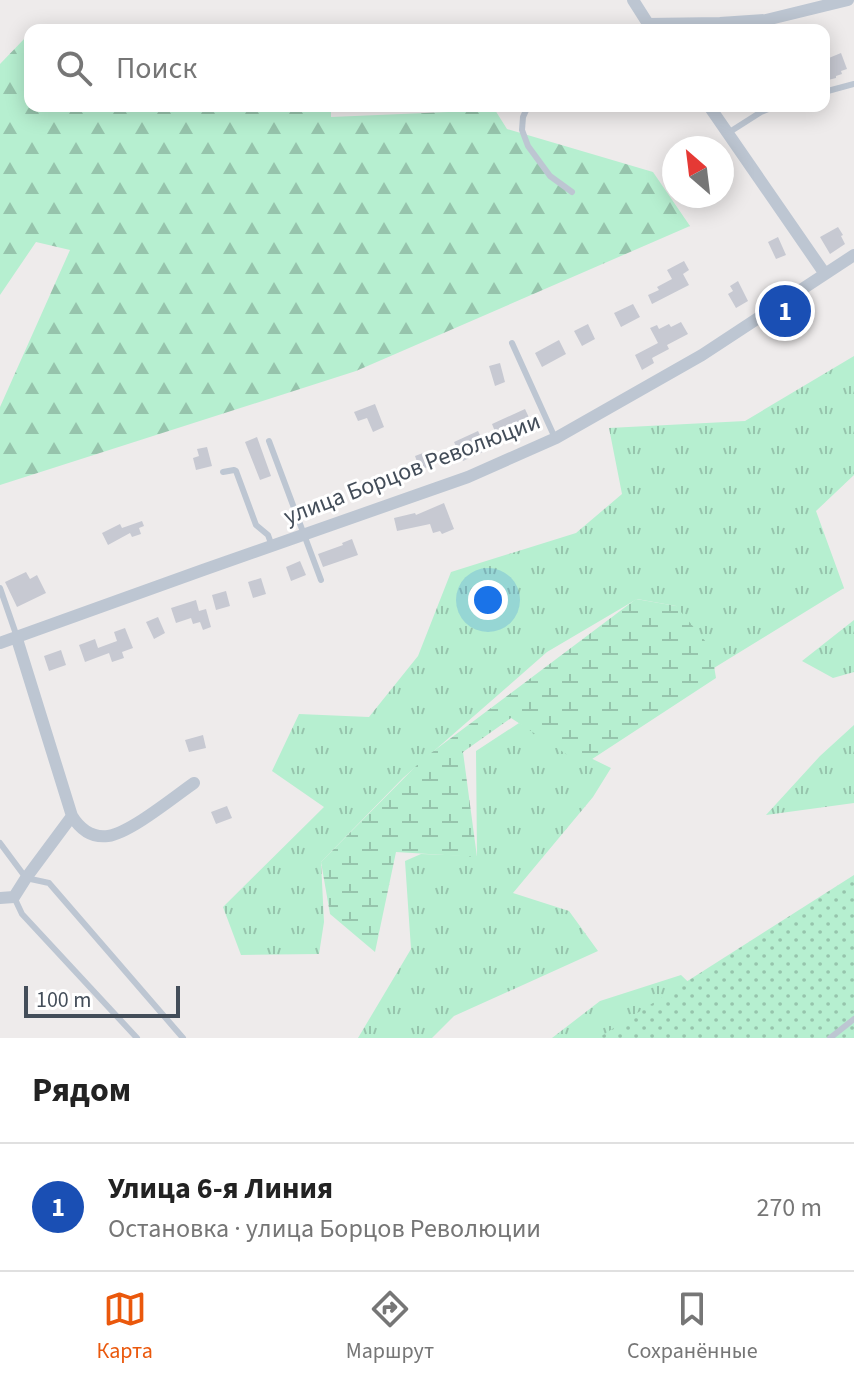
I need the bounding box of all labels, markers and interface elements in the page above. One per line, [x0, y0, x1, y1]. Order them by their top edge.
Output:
search box [24, 24, 830, 112]
icon: search [52, 46, 96, 90]
text: Поиск [116, 47, 197, 90]
north arrow [662, 136, 734, 208]
pin: 1 [759, 281, 811, 341]
street label: улица Борцов Революции [279, 404, 545, 534]
your location [468, 580, 508, 620]
scale bar [24, 982, 180, 1018]
text: 100 m [36, 984, 91, 1016]
text: Рядом [32, 1066, 131, 1115]
text: Улица 6-я Линия [108, 1167, 333, 1210]
text: 1 [51, 1189, 65, 1226]
text: 270 m [756, 1189, 822, 1226]
text: Остановка · улица Борцов Революции [108, 1210, 541, 1247]
tab: Карта [96, 1287, 153, 1367]
tab: Маршрут [346, 1287, 434, 1367]
tab: Сохранённые [627, 1287, 758, 1367]

